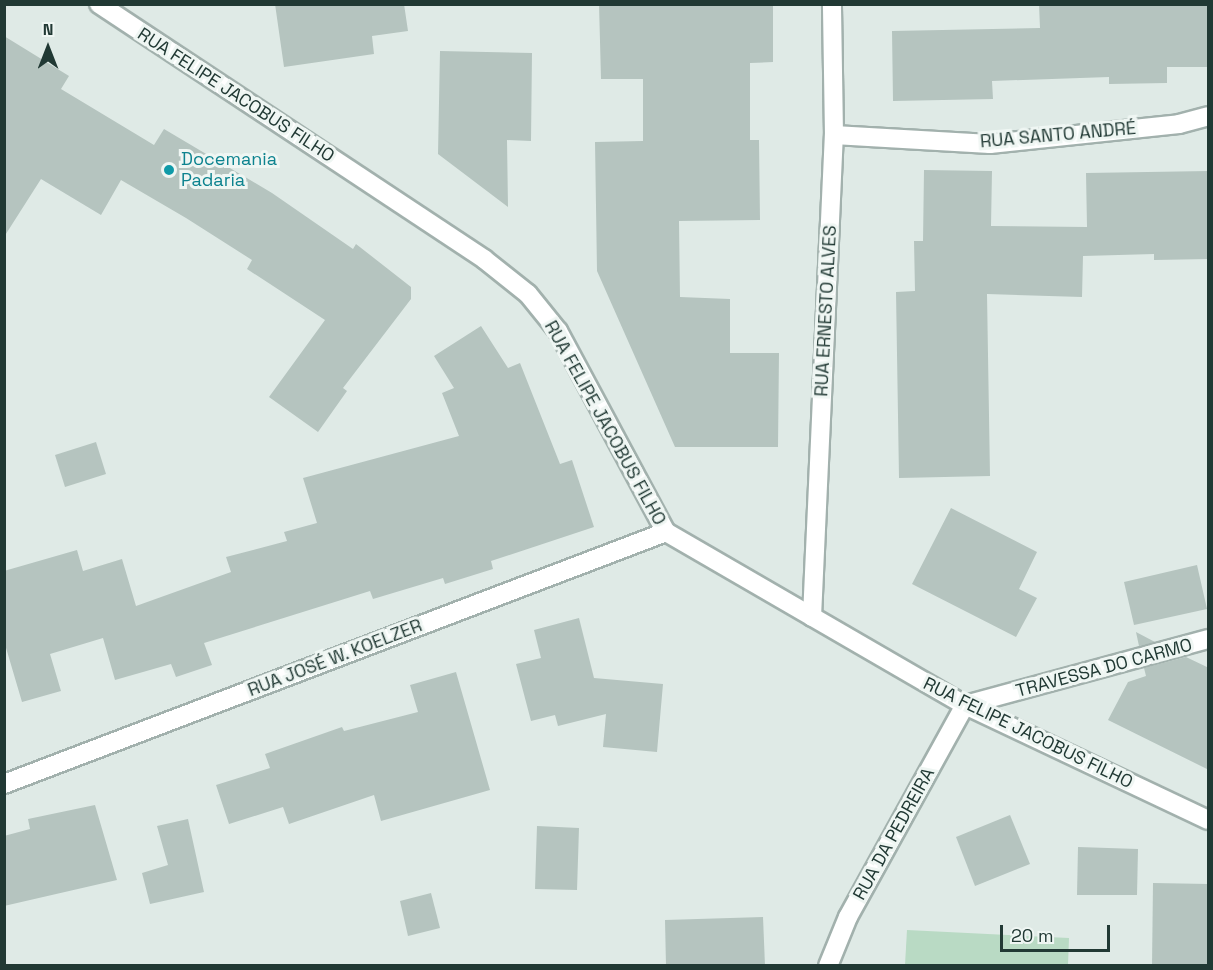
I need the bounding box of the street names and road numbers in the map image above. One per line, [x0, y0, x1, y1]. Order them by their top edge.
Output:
street label: RUA FELIPE JACOBUS FILHO [133, 23, 339, 167]
street label: RUA SANTO ANDRÉ [979, 117, 1137, 153]
street label: RUA ERNESTO ALVES [811, 225, 841, 397]
street label: RUA FELIPE JACOBUS FILHO [540, 317, 670, 529]
street label: RUA JOSÉ W. KOELZER [244, 615, 426, 701]
street label: TRAVESSA DO CARMO [1013, 634, 1195, 702]
street label: RUA FELIPE JACOBUS FILHO [920, 673, 1136, 793]
street label: RUA DA PEDREIRA [849, 764, 939, 904]

